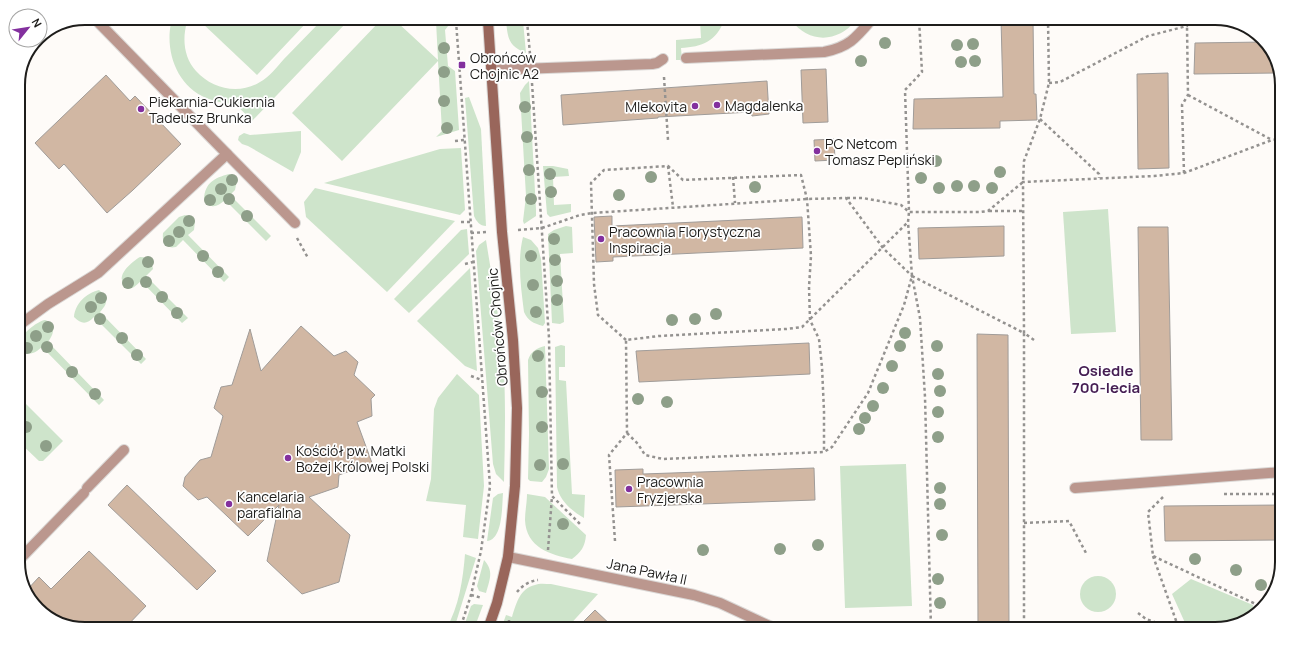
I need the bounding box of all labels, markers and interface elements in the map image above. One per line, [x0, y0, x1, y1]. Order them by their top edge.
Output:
north arrow [8, 8, 48, 48]
text: N [29, 16, 46, 30]
place label: Obrońców Chojnic A2 [470, 48, 539, 83]
marker: Obrońców Chojnic A2 [457, 60, 467, 70]
place label: Piekarnia-Cukiernia Tadeusz Brunka [149, 92, 275, 127]
place label: Magdalenka [725, 96, 803, 115]
place label: Mlekovita [625, 97, 687, 116]
marker: Magdalenka [712, 100, 722, 110]
marker: Mlekovita [690, 101, 700, 111]
marker: Piekarnia-Cukiernia Tadeusz Brunka [136, 104, 146, 114]
place label: PC Netcom Tomasz Pepliński [825, 134, 935, 169]
marker: PC Netcom Tomasz Pepliński [812, 146, 822, 156]
place label: Pracownia Florystyczna Inspiracja [609, 222, 761, 257]
marker: Pracownia Florystyczna Inspiracja [596, 234, 606, 244]
street label: Obrońców Chojnic [482, 267, 512, 387]
district label: Osiedle 700-lecia [1072, 360, 1140, 398]
place label: Kościół pw. Matki Bożej Królowej Polski [296, 441, 429, 476]
marker: Kościół pw. Matki Bożej Królowej Polski [283, 453, 293, 463]
place label: Pracownia Fryzjerska [637, 472, 704, 507]
marker: Pracownia Fryzjerska [624, 484, 634, 494]
place label: Kancelaria parafialna [237, 487, 304, 522]
marker: Kancelaria parafialna [224, 499, 234, 509]
street label: Jana Pawła II [605, 553, 689, 589]

